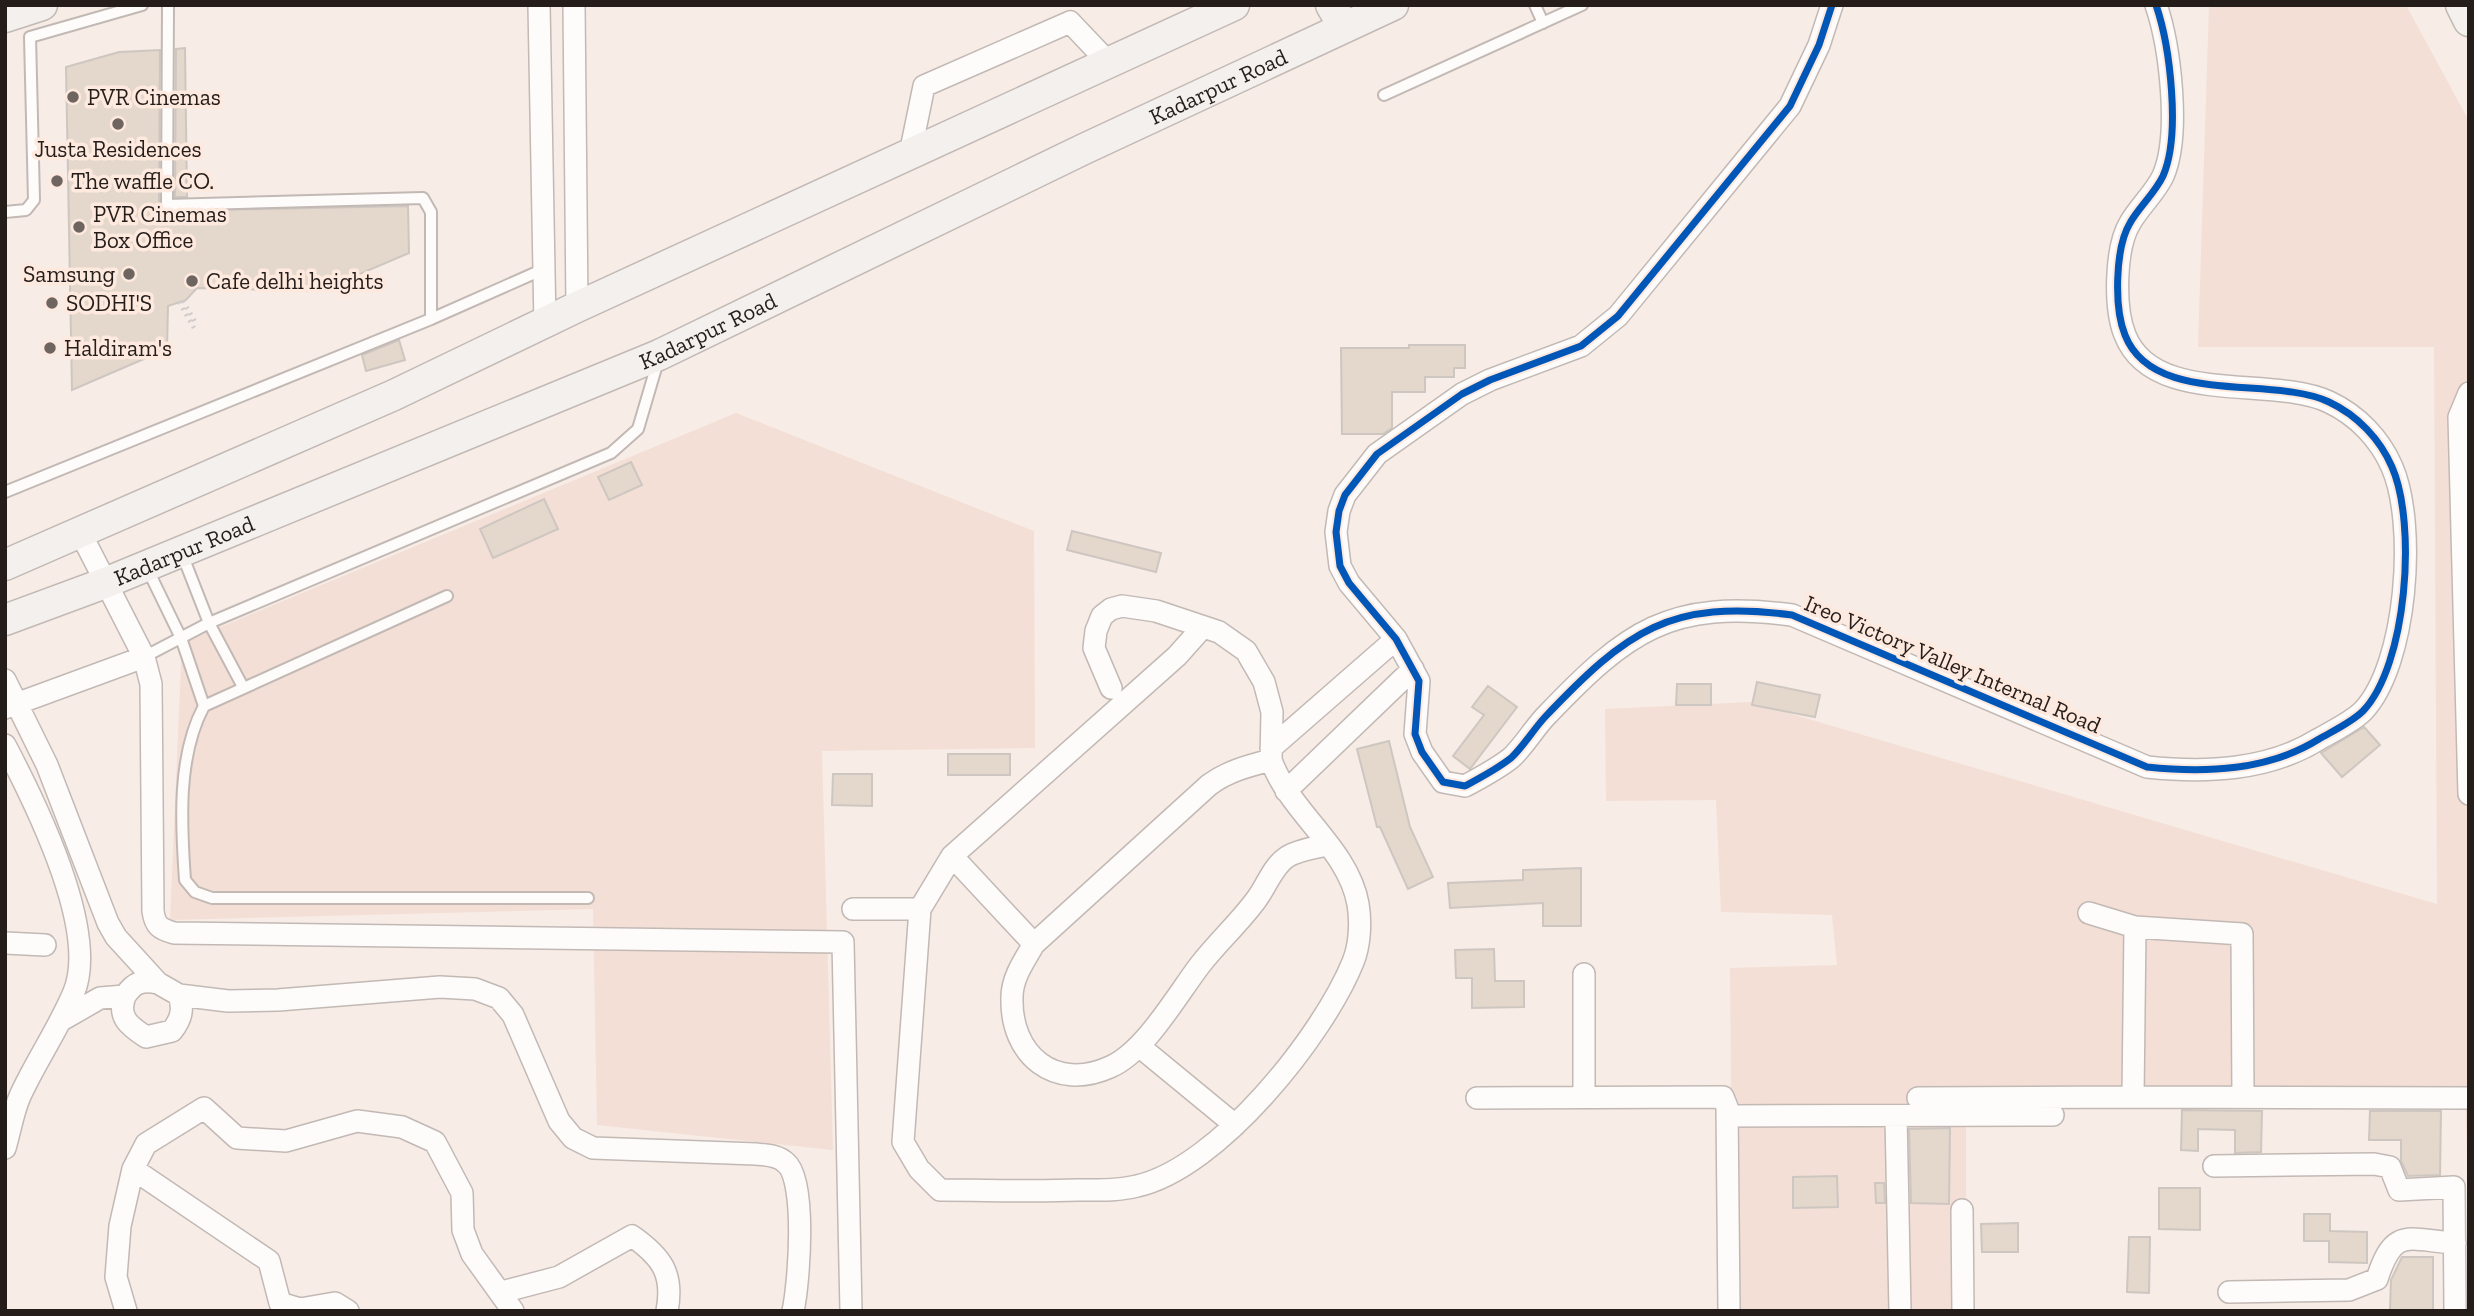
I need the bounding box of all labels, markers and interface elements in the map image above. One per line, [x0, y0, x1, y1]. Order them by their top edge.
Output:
street label: Kadarpur Road [1145, 42, 1292, 131]
place label: PVR Cinemas [87, 83, 221, 111]
marker: PVR Cinemas [65, 89, 81, 105]
marker: Justa Residences [110, 116, 126, 132]
place label: Justa Residences [34, 135, 202, 163]
place label: The waffle CO. [71, 167, 214, 195]
marker: The waffle CO. [49, 173, 65, 189]
place label: PVR Cinemas Box Office [93, 200, 227, 254]
marker: PVR Cinemas Box Office [71, 219, 87, 235]
place label: Samsung [23, 260, 115, 288]
marker: Samsung [121, 266, 137, 282]
place label: Cafe delhi heights [206, 267, 384, 295]
marker: Cafe delhi heights [184, 273, 200, 289]
street label: Kadarpur Road [635, 286, 781, 376]
place label: SODHI'S [66, 289, 152, 317]
marker: SODHI'S [44, 295, 60, 311]
place label: Haldiram's [64, 334, 172, 362]
marker: Haldiram's [42, 340, 58, 356]
street label: Kadarpur Road [110, 509, 258, 592]
street label: Ireo Victory Valley Internal Road [1800, 589, 2106, 739]

